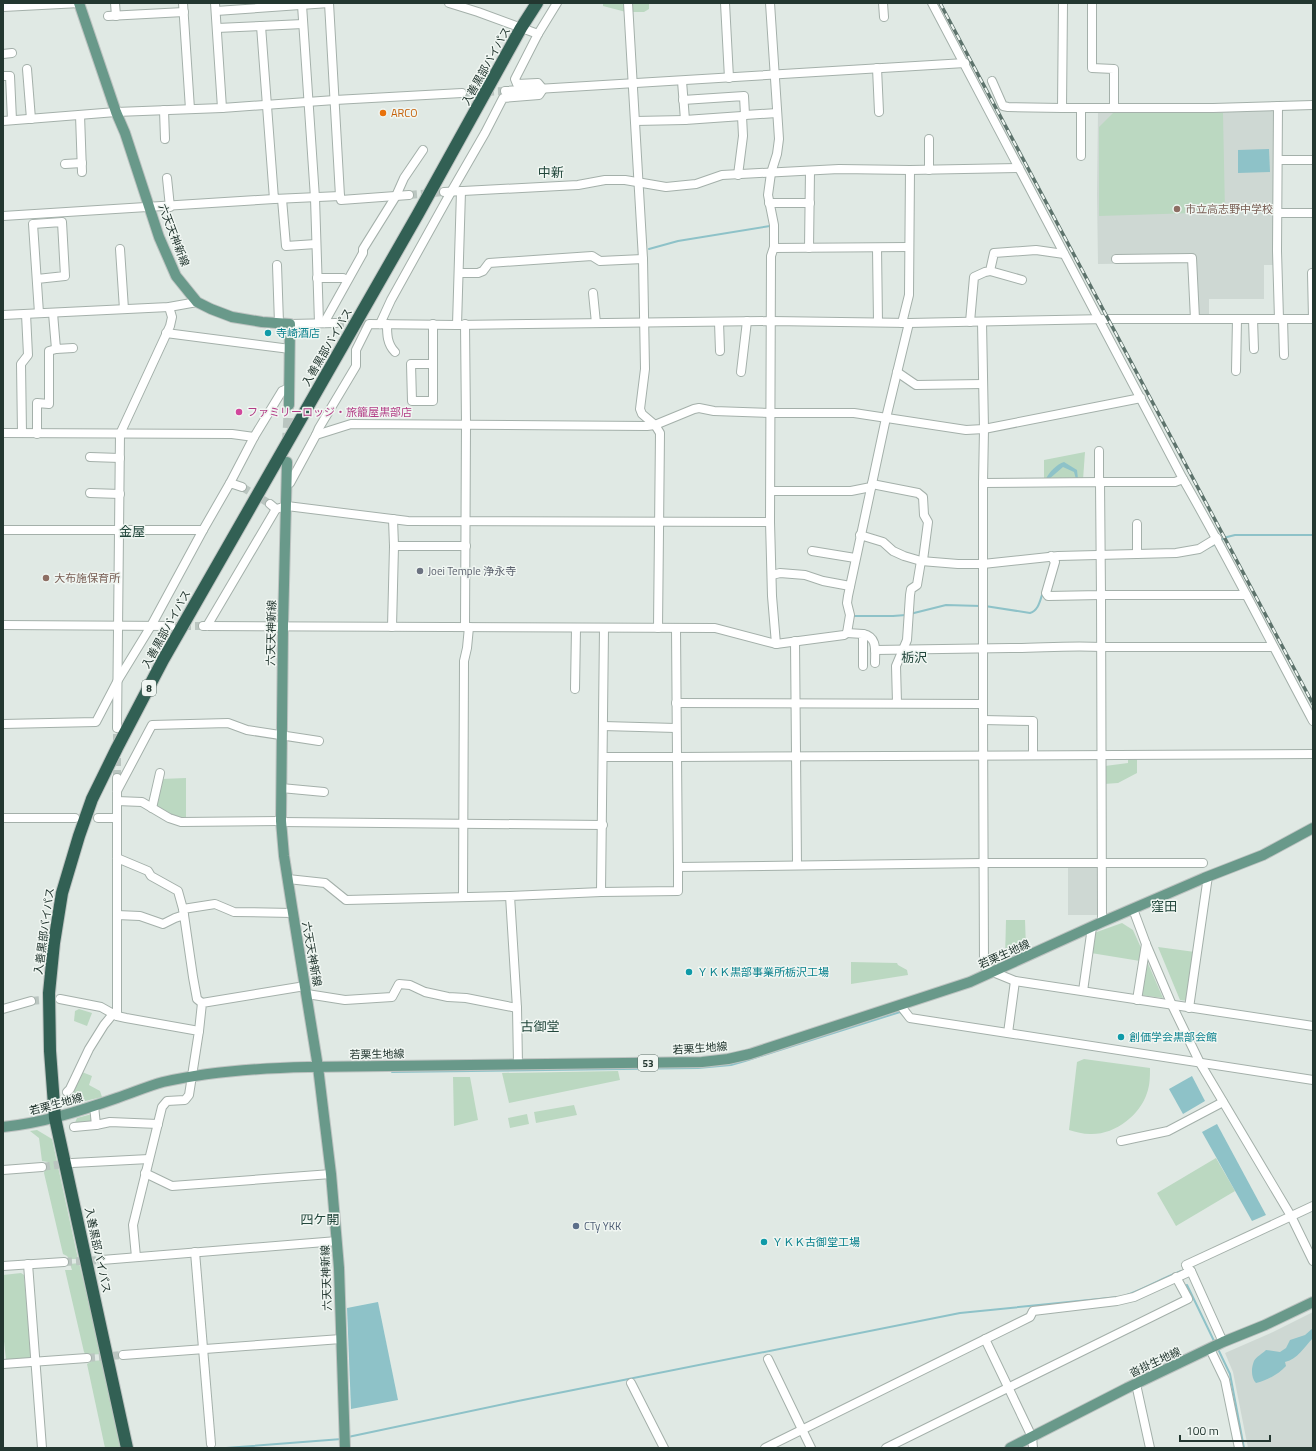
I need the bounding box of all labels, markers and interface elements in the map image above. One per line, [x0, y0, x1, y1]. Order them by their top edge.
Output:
street label: 入善黒部バイパス [458, 24, 514, 108]
place label: ARCO [391, 105, 417, 121]
marker: ARCO [378, 108, 388, 118]
district label: 中新 [538, 162, 564, 182]
street label: 六天天神新線 [155, 201, 193, 269]
place label: 市立高志野中学校 [1185, 201, 1273, 217]
marker: 市立高志野中学校 [1172, 204, 1182, 214]
street label: 入善黒部バイパス [298, 305, 356, 389]
place label: 寺崎酒店 [276, 325, 320, 341]
marker: 寺崎酒店 [263, 328, 273, 338]
place label: ファミリーロッジ・旅籠屋黒部店 [247, 404, 412, 420]
marker: ファミリーロッジ・旅籠屋黒部店 [234, 407, 244, 417]
district label: 金屋 [119, 521, 145, 541]
place label: Joei Temple 浄永寺 [428, 563, 516, 579]
marker: Joei Temple 浄永寺 [415, 566, 425, 576]
place label: 大布施保育所 [54, 570, 121, 586]
marker: 大布施保育所 [41, 573, 51, 583]
street label: 入善黒部バイパス [138, 587, 194, 671]
street label: 六天天神新線 [262, 600, 280, 666]
district label: 栃沢 [901, 647, 927, 667]
road number: 8 [142, 680, 156, 696]
street label: 入善黒部バイパス [30, 886, 58, 976]
district label: 窪田 [1151, 896, 1177, 916]
street label: 六天天神新線 [298, 920, 326, 988]
street label: 若栗生地線 [976, 936, 1032, 972]
place label: ＹＫＫ黒部事業所栃沢工場 [697, 964, 829, 980]
marker: ＹＫＫ黒部事業所栃沢工場 [684, 967, 694, 977]
district label: 古御堂 [520, 1016, 560, 1036]
place label: 創価学会黒部会館 [1129, 1029, 1217, 1045]
marker: 創価学会黒部会館 [1116, 1032, 1126, 1042]
street label: 若栗生地線 [672, 1038, 728, 1058]
street label: 若栗生地線 [349, 1046, 405, 1062]
road number: 53 [638, 1055, 658, 1071]
street label: 若栗生地線 [27, 1089, 85, 1119]
street label: 入善黒部バイパス [81, 1205, 115, 1295]
district label: 四ケ開 [300, 1209, 340, 1229]
place label: CTy YKK [584, 1218, 622, 1234]
marker: CTy YKK [571, 1221, 581, 1231]
place label: ＹＫＫ古御堂工場 [772, 1234, 860, 1250]
marker: ＹＫＫ古御堂工場 [759, 1237, 769, 1247]
street label: 六天天神新線 [317, 1245, 335, 1311]
street label: 沓掛生地線 [1127, 1343, 1183, 1381]
scale bar [1180, 1417, 1270, 1443]
text: 100 m [1186, 1421, 1219, 1440]

